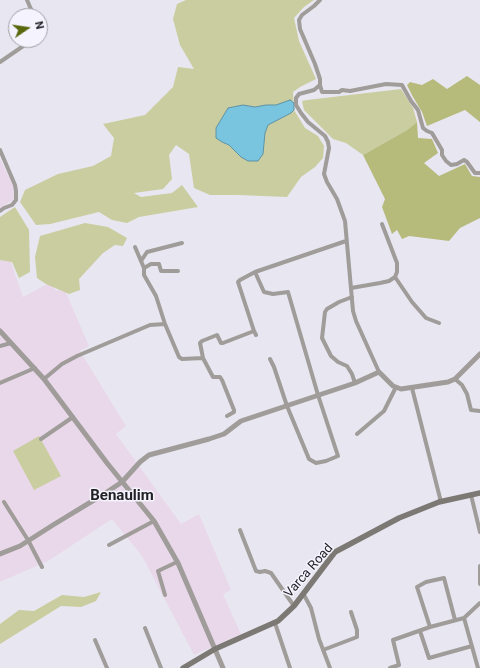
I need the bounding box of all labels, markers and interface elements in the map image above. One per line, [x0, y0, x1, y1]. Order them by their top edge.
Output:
north arrow [8, 8, 48, 48]
text: N [32, 20, 46, 31]
district label: Benaulim [90, 487, 154, 505]
street label: Varca Road [281, 541, 337, 601]

